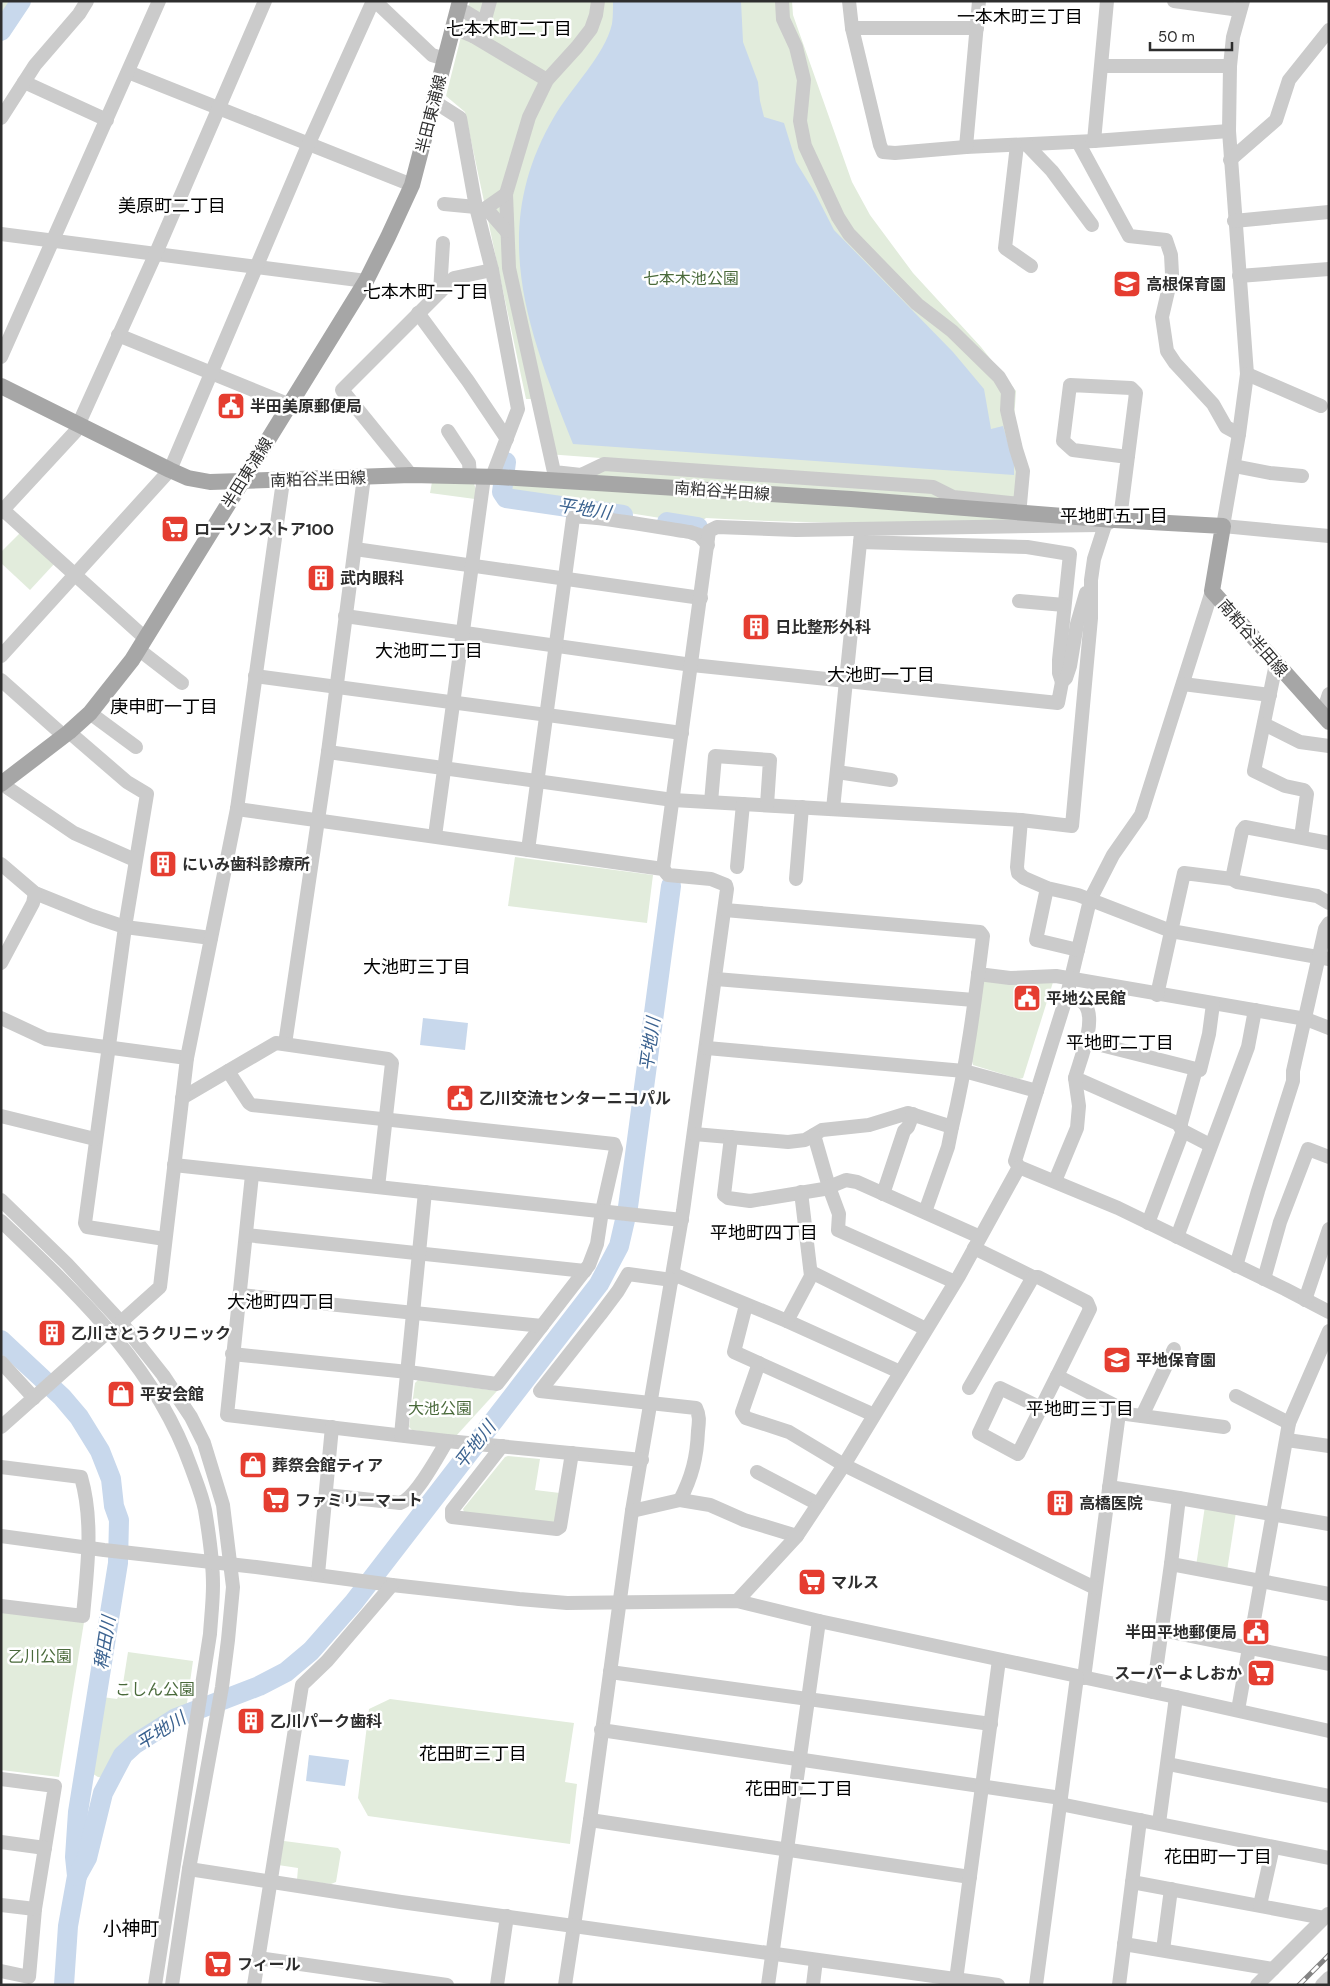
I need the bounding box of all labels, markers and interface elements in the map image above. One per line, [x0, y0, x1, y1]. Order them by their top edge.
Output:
district label: 一本木町三丁目 [957, 5, 1083, 29]
district label: 七本木町二丁目 [446, 17, 572, 41]
scale bar [1150, 20, 1232, 52]
text: 50 m [1158, 27, 1195, 47]
street label: 半田東浦線 [411, 73, 451, 155]
district label: 美原町二丁目 [118, 194, 226, 218]
park label: 七本木池公園 [643, 268, 739, 289]
school or university icon: 高根保育園 [1112, 269, 1142, 299]
place label: 高根保育園 [1146, 274, 1226, 295]
district label: 七本木町一丁目 [363, 280, 489, 304]
public building icon: 半田美原郵便局 [216, 391, 246, 421]
place label: 半田美原郵便局 [250, 396, 362, 417]
street label: 半田東浦線 [217, 434, 277, 512]
street label: 南粕谷半田線 [270, 467, 366, 491]
street label: 南粕谷半田線 [673, 477, 771, 505]
water label: 平地川 [555, 493, 615, 525]
district label: 平地町五丁目 [1060, 504, 1168, 528]
supermarket icon: ローソンストア100 [160, 514, 190, 544]
place label: ローソンストア100 [194, 519, 334, 540]
building icon: 武内眼科 [306, 563, 336, 593]
place label: 武内眼科 [340, 568, 404, 589]
street label: 南粕谷半田線 [1214, 595, 1292, 681]
building icon: 日比整形外科 [741, 612, 771, 642]
place label: 日比整形外科 [775, 617, 871, 638]
district label: 大池町二丁目 [375, 639, 483, 663]
district label: 大池町一丁目 [827, 663, 935, 687]
district label: 庚申町一丁目 [110, 695, 218, 719]
building icon: にいみ歯科診療所 [148, 849, 178, 879]
place label: にいみ歯科診療所 [182, 854, 310, 875]
district label: 大池町三丁目 [363, 955, 471, 979]
public building icon: 平地公民館 [1012, 983, 1042, 1013]
place label: 平地公民館 [1046, 988, 1126, 1009]
water label: 平地川 [634, 1014, 666, 1072]
district label: 平地町二丁目 [1066, 1031, 1174, 1055]
public building icon: 乙川交流センターニコパル [445, 1083, 475, 1113]
place label: 乙川交流センターニコパル [479, 1088, 671, 1109]
district label: 平地町四丁目 [710, 1221, 818, 1245]
district label: 大池町四丁目 [227, 1290, 335, 1314]
building icon: 乙川さとうクリニック [37, 1318, 67, 1348]
place label: 乙川さとうクリニック [71, 1323, 231, 1344]
school or university icon: 平地保育園 [1102, 1345, 1132, 1375]
place label: 平地保育園 [1136, 1350, 1216, 1371]
shop icon: 平安会館 [106, 1379, 136, 1409]
place label: 平安会館 [140, 1384, 204, 1405]
district label: 平地町三丁目 [1026, 1397, 1134, 1421]
park label: 大池公園 [408, 1398, 472, 1419]
water label: 平地川 [449, 1415, 502, 1474]
shop icon: 葬祭会館ティア [238, 1450, 268, 1480]
place label: 葬祭会館ティア [272, 1455, 383, 1476]
supermarket icon: ファミリーマート [261, 1485, 291, 1515]
building icon: 高橋医院 [1045, 1488, 1075, 1518]
place label: ファミリーマート [295, 1490, 423, 1511]
place label: 高橋医院 [1079, 1493, 1143, 1514]
supermarket icon: マルス [797, 1567, 827, 1597]
place label: マルス [831, 1572, 879, 1593]
water label: 稗田川 [89, 1612, 121, 1672]
public building icon: 半田平地郵便局 [1241, 1617, 1271, 1647]
place label: 半田平地郵便局 [1125, 1622, 1237, 1643]
park label: 乙川公園 [8, 1646, 72, 1667]
supermarket icon: スーパーよしおか [1246, 1658, 1276, 1688]
place label: スーパーよしおか [1114, 1663, 1242, 1684]
park label: こしん公園 [115, 1679, 195, 1700]
water label: 平地川 [132, 1705, 192, 1755]
building icon: 乙川パーク歯科 [236, 1706, 266, 1736]
place label: 乙川パーク歯科 [270, 1711, 382, 1732]
district label: 花田町三丁目 [419, 1742, 527, 1766]
district label: 花田町二丁目 [745, 1777, 853, 1801]
district label: 花田町一丁目 [1164, 1845, 1272, 1869]
district label: 小神町 [102, 1916, 160, 1941]
supermarket icon: フィール [203, 1949, 233, 1979]
place label: フィール [237, 1954, 301, 1975]

